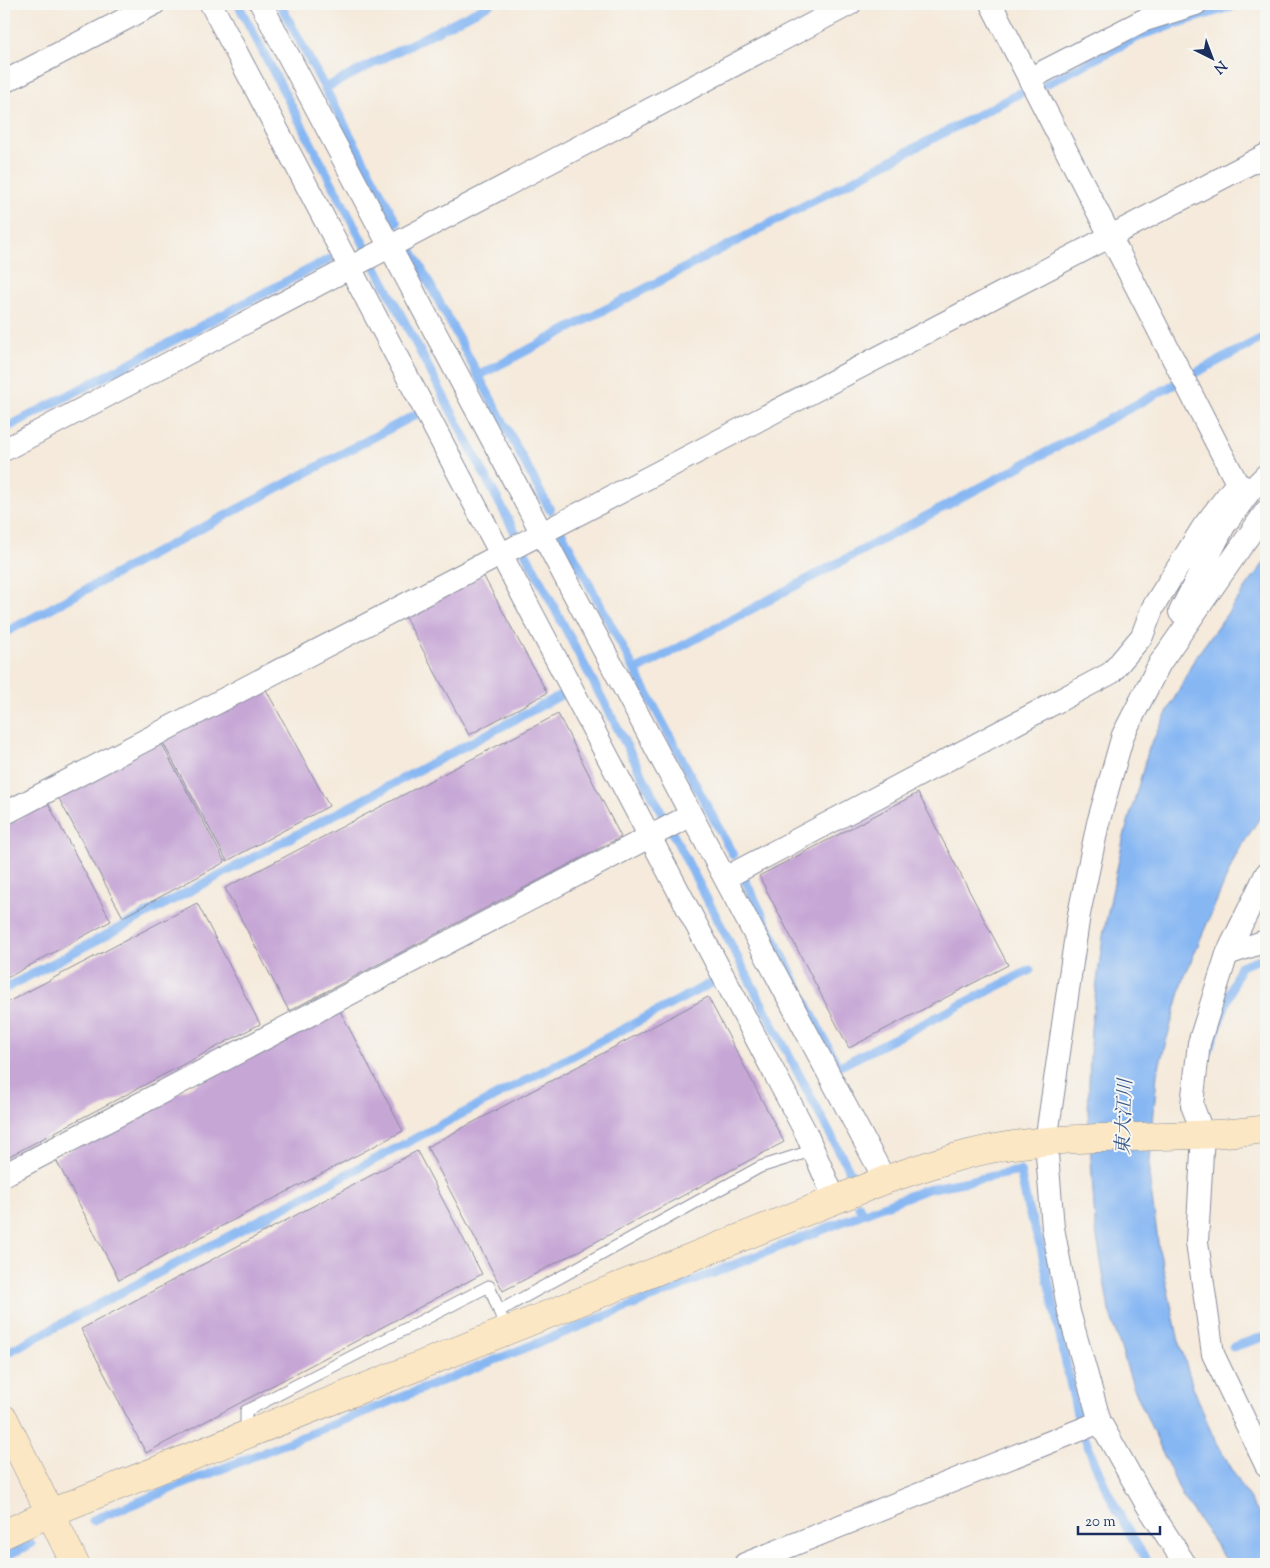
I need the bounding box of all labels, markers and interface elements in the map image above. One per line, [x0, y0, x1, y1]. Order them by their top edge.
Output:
north arrow [1188, 32, 1238, 82]
text: N [1209, 55, 1230, 77]
water label: 東大江川 [1111, 1077, 1140, 1156]
scale bar [1078, 1503, 1160, 1535]
text: 20 m [1085, 1512, 1116, 1533]

